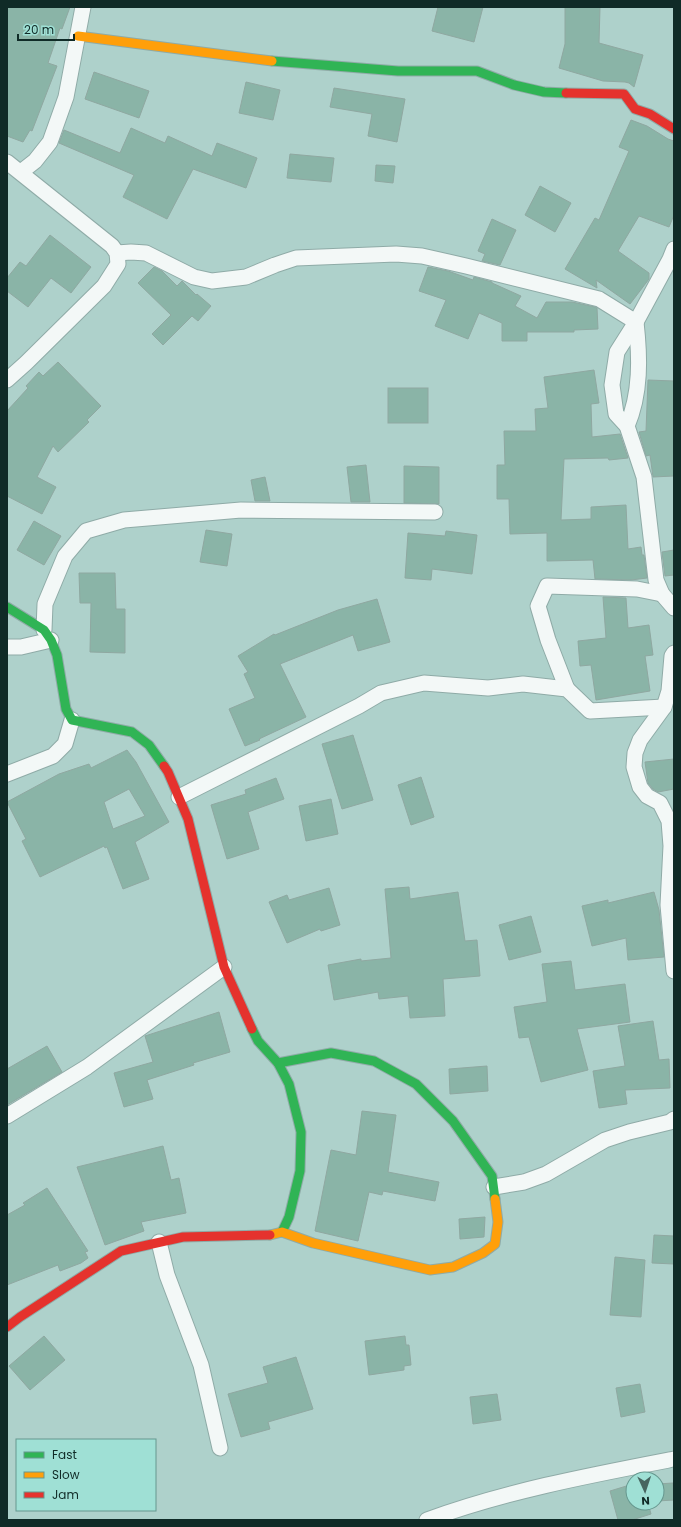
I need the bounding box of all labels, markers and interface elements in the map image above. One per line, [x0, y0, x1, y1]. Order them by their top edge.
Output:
scale bar [18, 16, 74, 42]
text: 20 m [24, 21, 54, 38]
legend [16, 1439, 156, 1511]
text: Fast [52, 1446, 77, 1463]
text: Slow [52, 1466, 80, 1483]
north arrow [625, 1471, 665, 1511]
text: Jam [52, 1486, 79, 1503]
text: N [641, 1493, 650, 1509]

